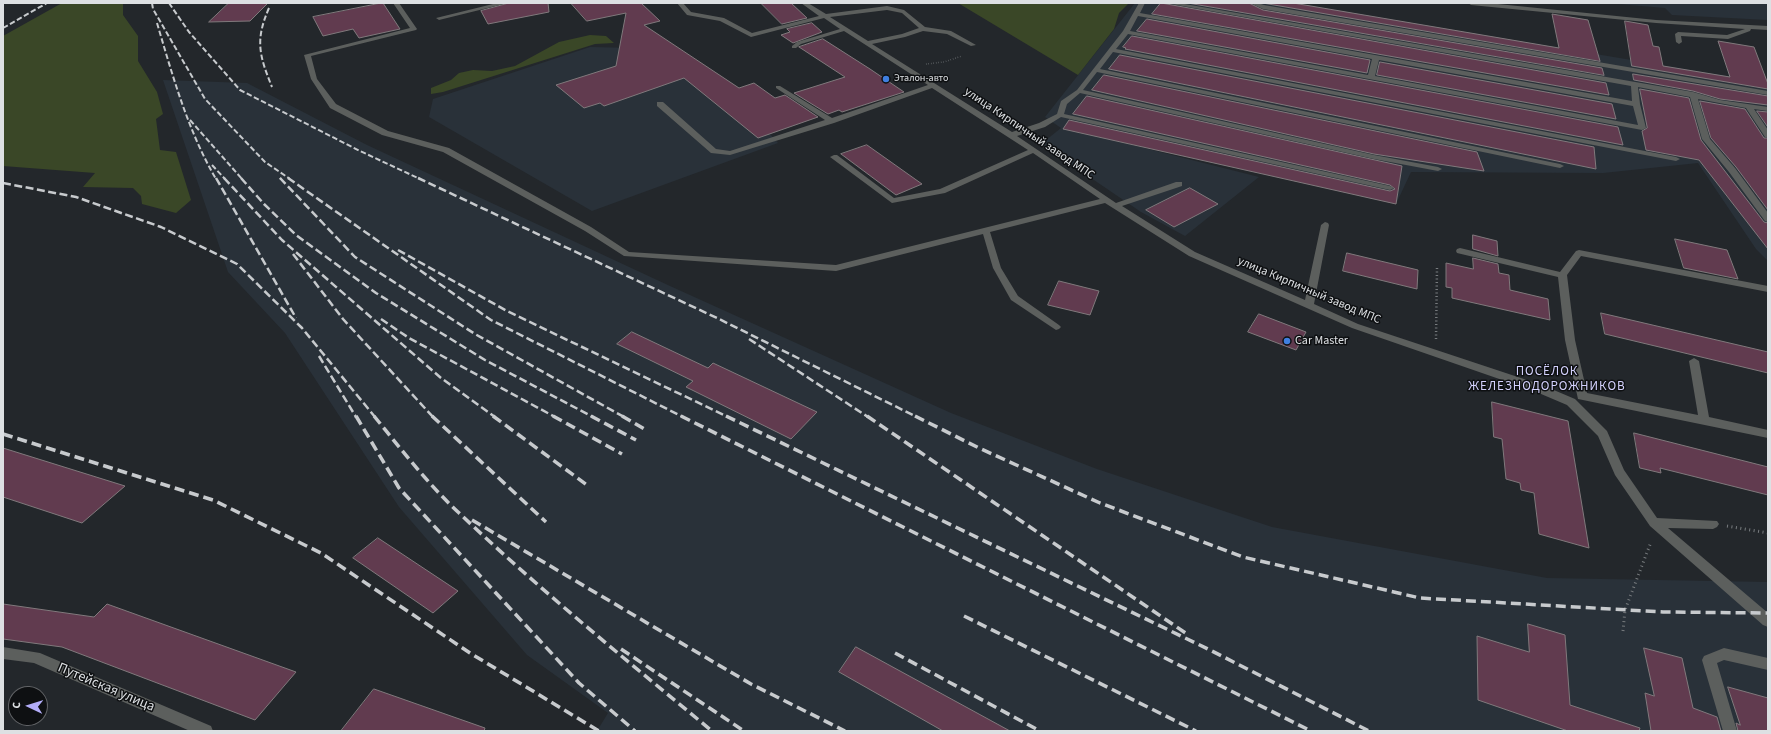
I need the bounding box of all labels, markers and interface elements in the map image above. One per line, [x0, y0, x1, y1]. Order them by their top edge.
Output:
place label: Эталон-авто [894, 73, 948, 85]
marker: Эталон-авто [881, 74, 891, 84]
street label: улица Кирпичный завод МПС [961, 85, 1097, 183]
street label: улица Кирпичный завод МПС [1235, 254, 1383, 328]
place label: Car Master [1295, 334, 1348, 348]
marker: Car Master [1282, 336, 1292, 346]
district label: ПОСЁЛОК ЖЕЛЕЗНОДОРОЖНИКОВ [1468, 364, 1626, 395]
street label: Путейская улица [55, 660, 157, 716]
north arrow [8, 686, 48, 726]
text: С [9, 701, 24, 709]

